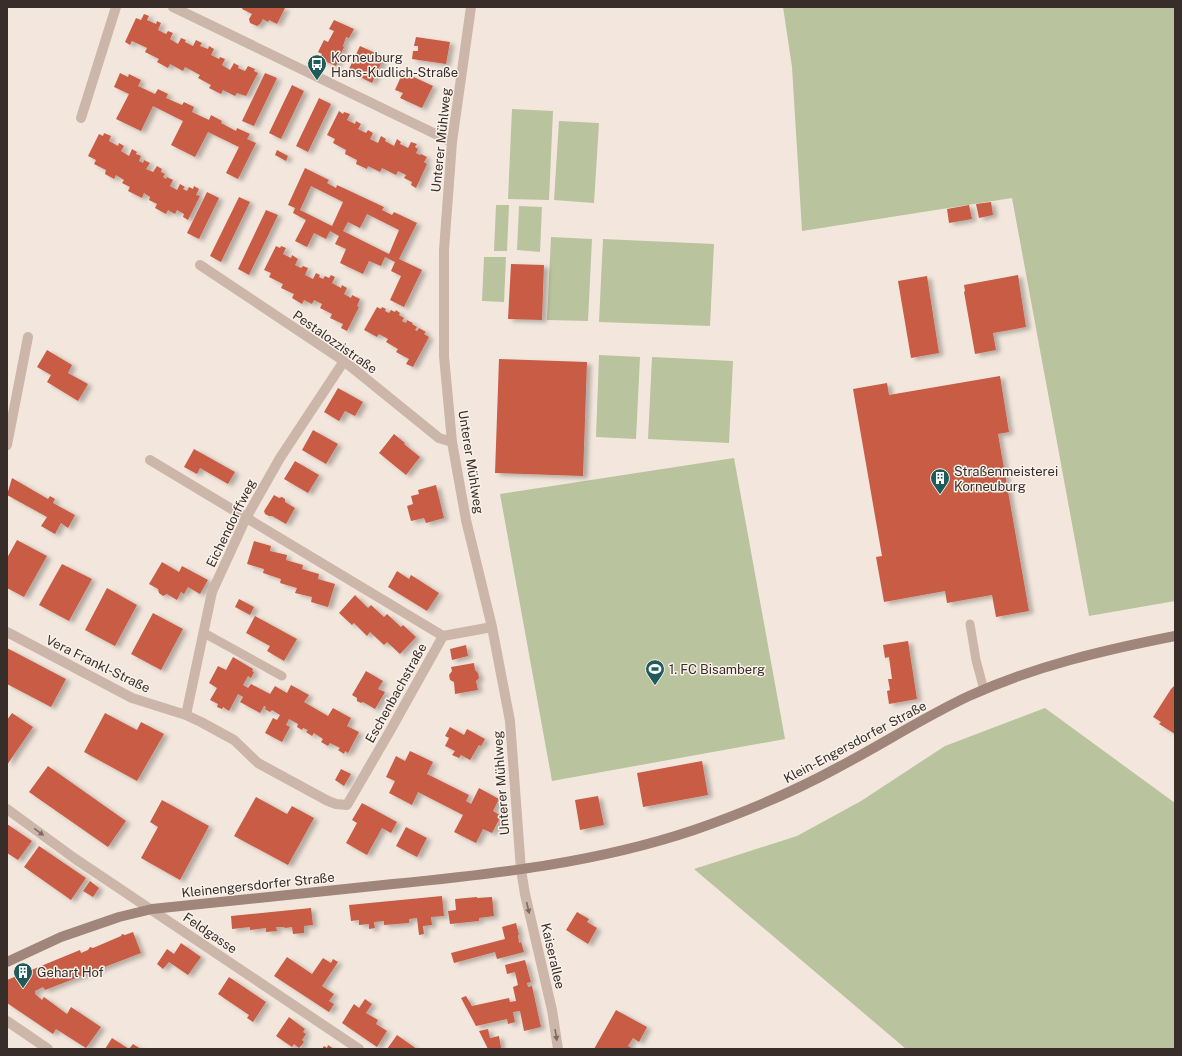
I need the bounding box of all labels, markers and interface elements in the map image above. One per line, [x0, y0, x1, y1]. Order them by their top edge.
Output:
place label: Korneuburg Hans-Kudlich-Straße [331, 50, 458, 80]
bus stop icon: Korneuburg Hans-Kudlich-Straße [306, 53, 328, 81]
street label: Unterer Mühlweg [428, 87, 454, 193]
street label: Pestalozzistraße [290, 307, 380, 377]
street label: Unterer Mühlweg [455, 409, 487, 515]
place label: Straßenmeisterei Korneuburg [954, 464, 1058, 494]
building icon: Straßenmeisterei Korneuburg [929, 467, 951, 495]
street label: Eichendorffweg [203, 476, 259, 570]
street label: Vera Frankl-Straße [43, 632, 153, 696]
street label: Eschenbachstraße [362, 641, 430, 745]
sports icon: 1. FC Bisamberg [644, 658, 666, 686]
place label: 1. FC Bisamberg [669, 662, 765, 677]
street label: Klein-Engersdorfer Straße [781, 698, 929, 786]
street label: Unterer Mühlweg [490, 730, 512, 836]
one-way arrow [33, 828, 44, 836]
street label: Kleinengersdorfer Straße [181, 869, 335, 901]
one-way arrow [525, 902, 531, 914]
street label: Feldgasse [180, 910, 240, 956]
street label: Kaiserallee [538, 922, 568, 990]
building icon: Gehart Hof [12, 961, 34, 989]
place label: Gehart Hof [37, 965, 104, 980]
one-way arrow [553, 1029, 559, 1041]

